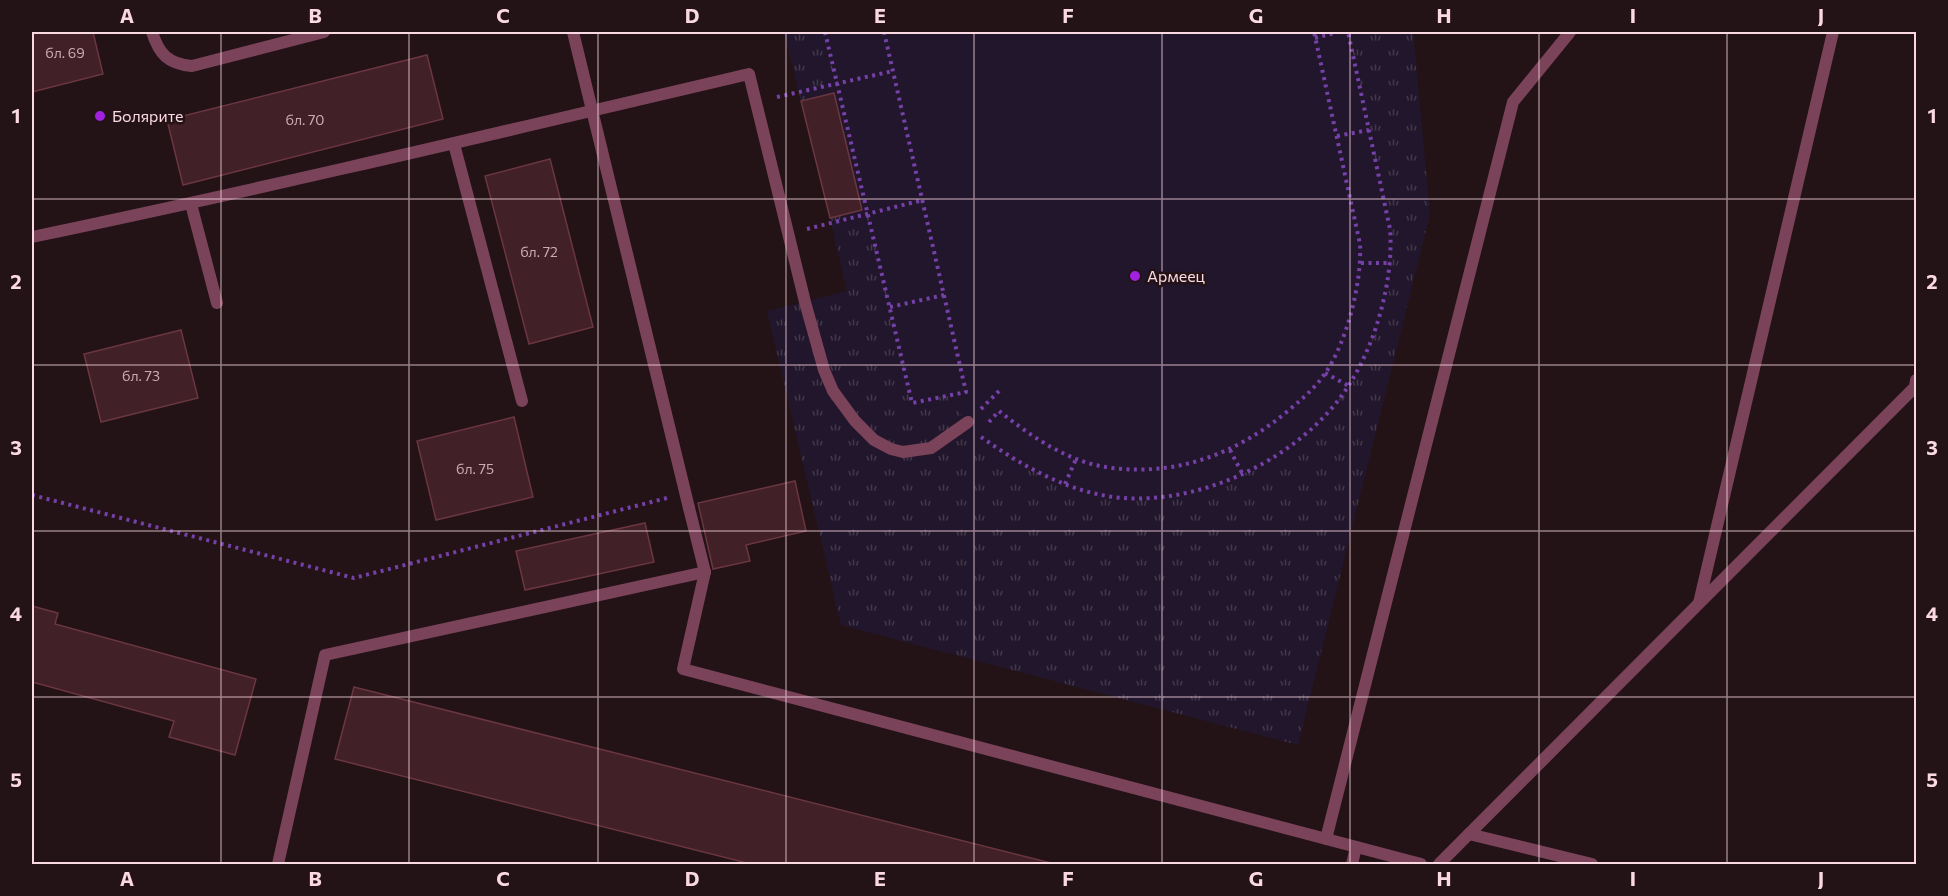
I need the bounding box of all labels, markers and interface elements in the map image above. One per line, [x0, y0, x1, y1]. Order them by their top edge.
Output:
text: A [120, 3, 134, 27]
text: B [308, 3, 322, 27]
text: C [496, 3, 510, 27]
text: D [685, 3, 699, 27]
text: E [874, 3, 886, 27]
text: F [1062, 3, 1074, 27]
text: G [1249, 3, 1263, 27]
text: H [1437, 3, 1452, 27]
text: I [1630, 3, 1636, 27]
text: J [1818, 3, 1824, 27]
house number: бл. 69 [45, 44, 85, 61]
text: 1 [11, 103, 21, 127]
text: 1 [1927, 103, 1937, 127]
place label: Болярите [112, 106, 184, 125]
marker: Болярите [93, 109, 107, 123]
house number: бл. 70 [286, 111, 324, 128]
house number: бл. 72 [520, 243, 558, 260]
place label: Армеец [1147, 266, 1206, 285]
text: 2 [10, 269, 22, 293]
marker: Армеец [1128, 269, 1142, 283]
text: 2 [1926, 269, 1938, 293]
house number: бл. 73 [122, 367, 160, 384]
text: 3 [10, 435, 22, 459]
text: 3 [1926, 435, 1938, 459]
house number: бл. 75 [456, 460, 494, 477]
text: 4 [10, 601, 22, 625]
text: 4 [1926, 601, 1938, 625]
text: 5 [10, 767, 22, 791]
text: 5 [1926, 767, 1938, 791]
text: A [120, 866, 134, 890]
text: B [308, 866, 322, 890]
text: C [496, 866, 510, 890]
text: D [685, 866, 699, 890]
text: E [874, 866, 886, 890]
text: F [1062, 866, 1074, 890]
text: G [1249, 866, 1263, 890]
text: H [1437, 866, 1452, 890]
text: I [1630, 866, 1636, 890]
text: J [1818, 866, 1824, 890]

